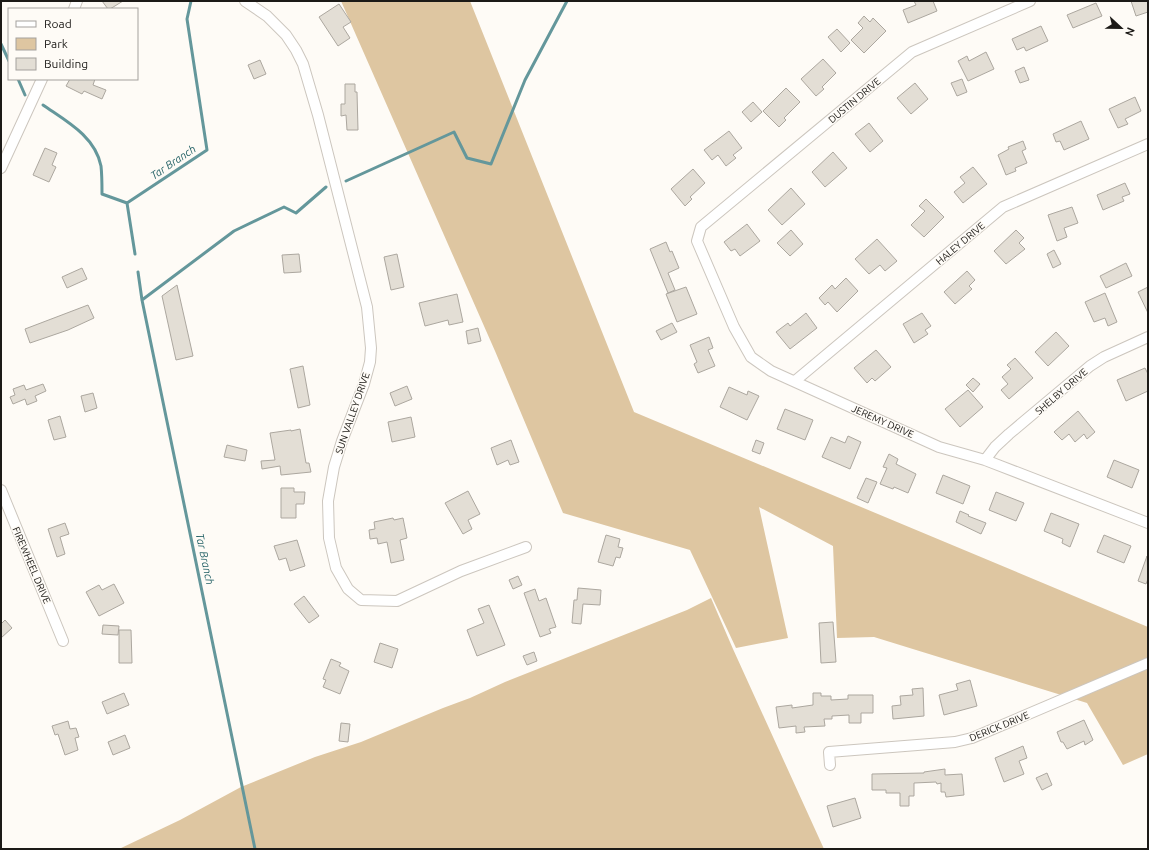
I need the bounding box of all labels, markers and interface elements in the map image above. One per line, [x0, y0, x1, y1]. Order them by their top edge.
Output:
legend [8, 8, 138, 80]
north arrow [1101, 8, 1141, 48]
text: Road [44, 17, 72, 30]
text: N [1123, 26, 1137, 38]
text: Park [44, 37, 68, 50]
text: Building [44, 57, 88, 70]
street label: DUSTIN DRIVE [826, 75, 883, 125]
water label: Tar Branch [148, 142, 198, 182]
street label: HALEY DRIVE [934, 220, 987, 267]
street label: SHELBY DRIVE [1033, 366, 1090, 417]
street label: SUN VALLEY DRIVE [333, 371, 372, 455]
street label: JEREMY DRIVE [850, 403, 916, 440]
street label: FIREWHEEL DRIVE [10, 525, 53, 606]
water label: Tar Branch [194, 532, 216, 586]
street label: DERICK DRIVE [968, 709, 1031, 744]

